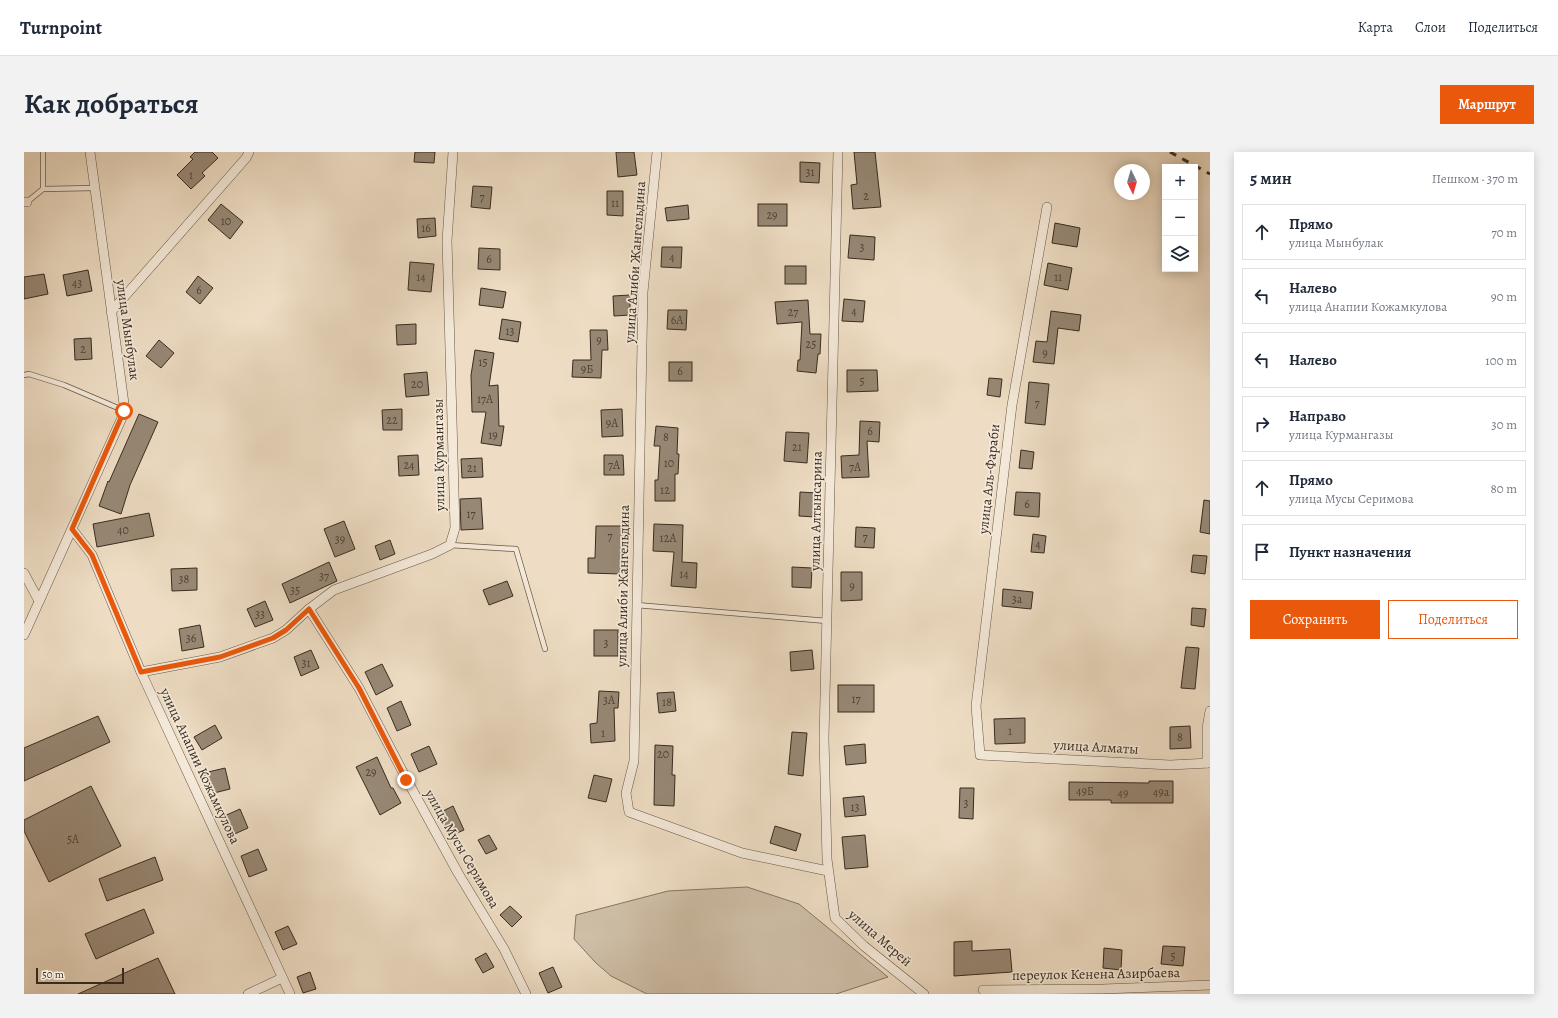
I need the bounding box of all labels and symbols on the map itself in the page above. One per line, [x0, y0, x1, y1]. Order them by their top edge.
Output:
house number: 31 [805, 164, 815, 180]
north arrow [1114, 164, 1150, 200]
house number: 1 [189, 167, 193, 183]
street label: улица Алиби Жангельдина [620, 180, 650, 345]
house number: 2 [863, 188, 869, 204]
house number: 7 [479, 189, 485, 205]
house number: 11 [611, 195, 619, 211]
house number: 29 [766, 207, 778, 223]
house number: 10 [221, 213, 231, 229]
house number: 16 [421, 220, 431, 236]
house number: 3 [860, 239, 865, 255]
house number: 4 [669, 249, 675, 265]
house number: 6 [486, 251, 492, 267]
house number: 14 [416, 269, 426, 285]
house number: 11 [1054, 269, 1062, 285]
house number: 43 [72, 275, 82, 291]
street label: улица Мынбулак [111, 277, 144, 382]
house number: 6 [196, 282, 202, 298]
house number: 4 [851, 303, 857, 319]
house number: 27 [788, 304, 799, 320]
house number: 6А [671, 312, 684, 328]
house number: 13 [505, 323, 515, 339]
house number: 9 [596, 332, 602, 348]
house number: 25 [806, 336, 816, 352]
house number: 2 [80, 341, 86, 357]
house number: 9 [1042, 345, 1048, 361]
house number: 15 [478, 354, 488, 370]
house number: 9Б [581, 361, 593, 377]
house number: 6 [677, 363, 683, 379]
house number: 5 [859, 373, 865, 389]
house number: 20 [411, 376, 423, 392]
house number: 17А [477, 391, 494, 407]
house number: 7 [1034, 395, 1040, 411]
street label: улица Курмангазы [429, 399, 449, 512]
route start [115, 402, 133, 420]
house number: 22 [386, 412, 398, 428]
house number: 9А [606, 415, 619, 431]
house number: 6 [867, 423, 873, 439]
street label: улица Аль-Фараби [974, 423, 1004, 536]
house number: 19 [488, 427, 498, 443]
house number: 8 [663, 429, 669, 445]
house number: 21 [792, 439, 802, 455]
street label: улица Алтынсарина [805, 450, 827, 572]
house number: 10 [664, 455, 674, 471]
house number: 24 [403, 457, 415, 473]
house number: 7А [608, 457, 621, 473]
house number: 7А [849, 459, 862, 475]
house number: 21 [467, 460, 477, 476]
house number: 12 [660, 482, 670, 498]
house number: 6 [1024, 496, 1030, 512]
street label: улица Алиби Жангельдина [612, 504, 634, 668]
house number: 17 [466, 506, 477, 522]
house number: 40 [117, 522, 129, 538]
house number: 7 [607, 528, 613, 544]
house number: 7 [862, 529, 868, 545]
house number: 12А [660, 530, 677, 546]
house number: 39 [335, 531, 345, 547]
house number: 4 [1035, 536, 1041, 552]
house number: 14 [679, 566, 689, 582]
house number: 37 [319, 568, 330, 584]
house number: 38 [179, 571, 190, 587]
house number: 9 [849, 578, 855, 594]
house number: 35 [290, 582, 300, 598]
house number: 3а [1012, 591, 1023, 607]
house number: 33 [255, 606, 265, 622]
house number: 36 [186, 630, 197, 646]
house number: 3 [604, 635, 609, 651]
house number: 31 [301, 655, 311, 671]
street label: улица Анапии Кожамкулова [155, 684, 245, 848]
house number: 17 [851, 691, 862, 707]
house number: 3А [603, 692, 616, 708]
house number: 18 [662, 694, 672, 710]
house number: 1 [1008, 723, 1012, 739]
house number: 1 [601, 725, 605, 741]
house number: 8 [1177, 729, 1183, 745]
street label: улица Алматы [1052, 735, 1139, 759]
house number: 20 [657, 746, 669, 762]
house number: 29 [365, 764, 377, 780]
route end [397, 771, 415, 789]
house number: 49Б [1076, 783, 1094, 799]
house number: 49а [1153, 784, 1170, 800]
street label: улица Мусы Серимова [420, 785, 504, 912]
house number: 49 [1118, 785, 1128, 801]
house number: 3 [964, 795, 969, 811]
house number: 13 [850, 799, 860, 815]
house number: 5А [67, 831, 80, 847]
street label: улица Мерей [843, 904, 916, 971]
house number: 5 [1170, 948, 1176, 964]
street label: переулок Кенена Азирбаева [1012, 963, 1181, 985]
scale bar [36, 966, 124, 985]

